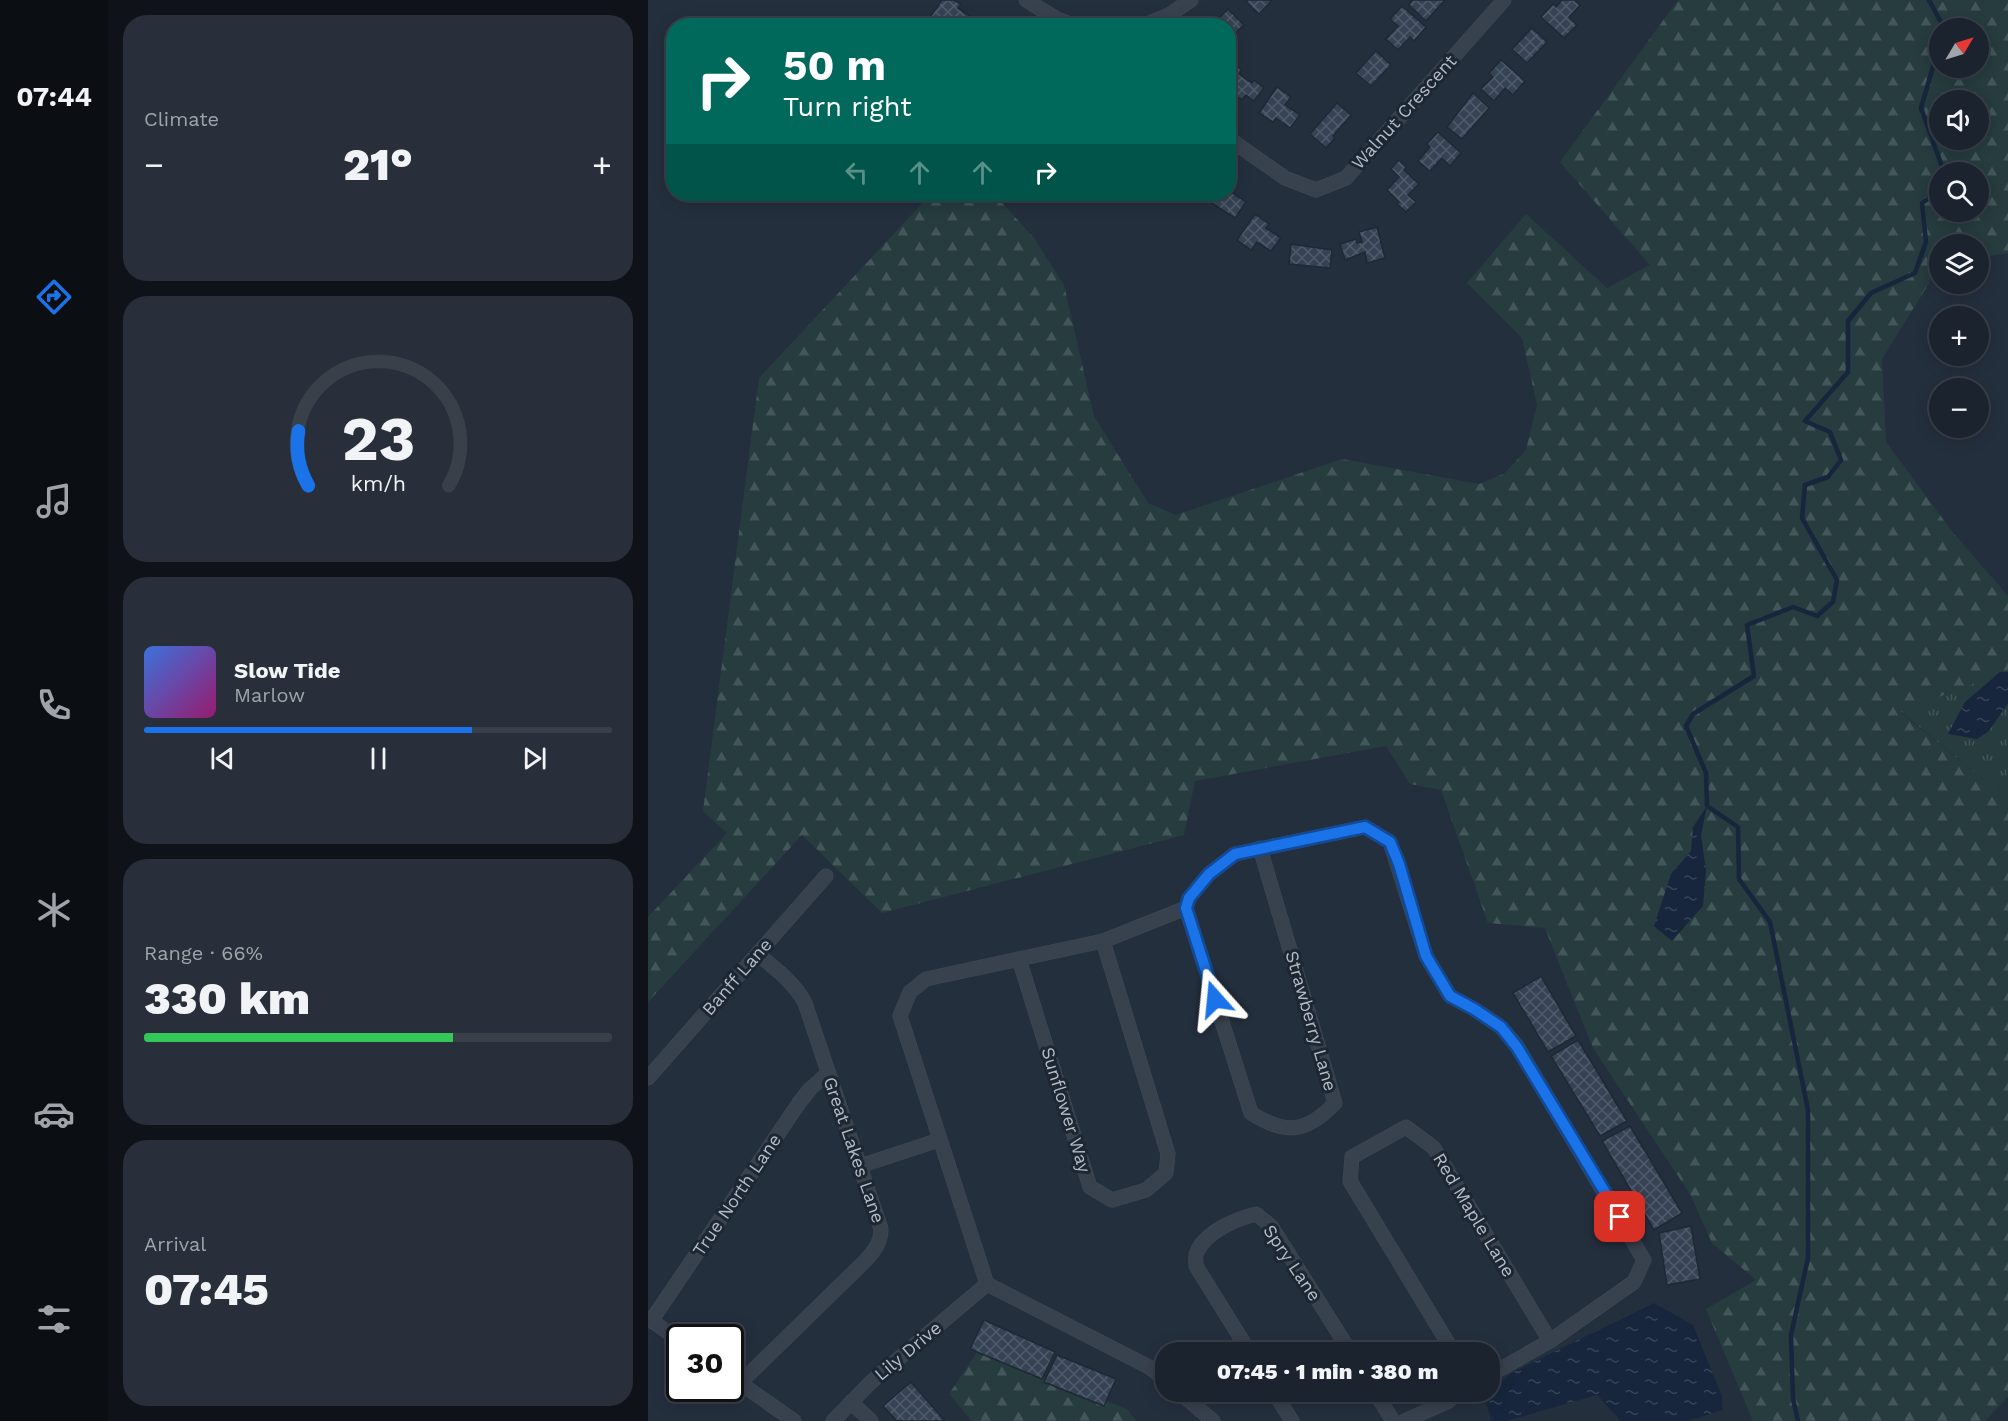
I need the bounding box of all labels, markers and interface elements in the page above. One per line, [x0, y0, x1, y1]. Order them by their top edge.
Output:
north arrow [1929, 18, 1989, 78]
map controls [1929, 18, 1989, 438]
text: 50 m [783, 41, 886, 90]
icon: right [684, 42, 762, 120]
street label: Walnut Crescent [1347, 50, 1461, 173]
text: 07:44 [16, 81, 92, 113]
button: sound [1929, 90, 1989, 150]
text: Turn right [783, 91, 912, 123]
text: Climate [144, 107, 219, 131]
text: 21° [343, 138, 413, 191]
text: − [144, 145, 164, 184]
text: + [592, 145, 612, 184]
icon: left [840, 156, 873, 189]
icon: ahead [903, 156, 936, 189]
icon: ahead [966, 156, 999, 189]
icon: right [1029, 156, 1062, 189]
button: search [1929, 162, 1989, 222]
button: layers [1929, 234, 1989, 294]
icon: directions [33, 276, 75, 318]
button: + [1929, 306, 1989, 366]
button: − [1929, 378, 1989, 438]
text: 23 [341, 402, 415, 475]
text: km/h [350, 472, 406, 497]
icon: music [33, 480, 75, 522]
text: Slow Tide [234, 658, 341, 683]
text: Marlow [234, 683, 305, 707]
icon: phone [33, 684, 75, 726]
icon: previous [206, 742, 239, 775]
icon: pause [362, 742, 395, 775]
icon: next [518, 742, 551, 775]
icon: climate [33, 889, 75, 931]
street label: Banff Lane [698, 934, 776, 1019]
text: Range · 66% [144, 941, 263, 965]
street label: Strawberry Lane [1281, 948, 1342, 1093]
position arrow [1183, 967, 1247, 1031]
text: 330 km [144, 972, 310, 1025]
street label: Sunflower Way [1037, 1045, 1096, 1176]
street label: Great Lakes Lane [820, 1074, 889, 1226]
icon: car [33, 1093, 75, 1135]
street label: True North Lane [688, 1130, 785, 1260]
street label: Red Maple Lane [1429, 1149, 1520, 1280]
pin [1594, 1191, 1645, 1242]
icon: arrive [1603, 1200, 1636, 1233]
street label: Spry Lane [1259, 1221, 1326, 1305]
text: Arrival [144, 1232, 206, 1256]
text: 07:45 [144, 1263, 269, 1316]
icon: filters [33, 1298, 75, 1340]
street label: Lily Drive [870, 1317, 945, 1384]
speed limit sign: 30 [666, 1324, 744, 1402]
text: 07:45 · 1 min · 380 m [1217, 1359, 1438, 1384]

